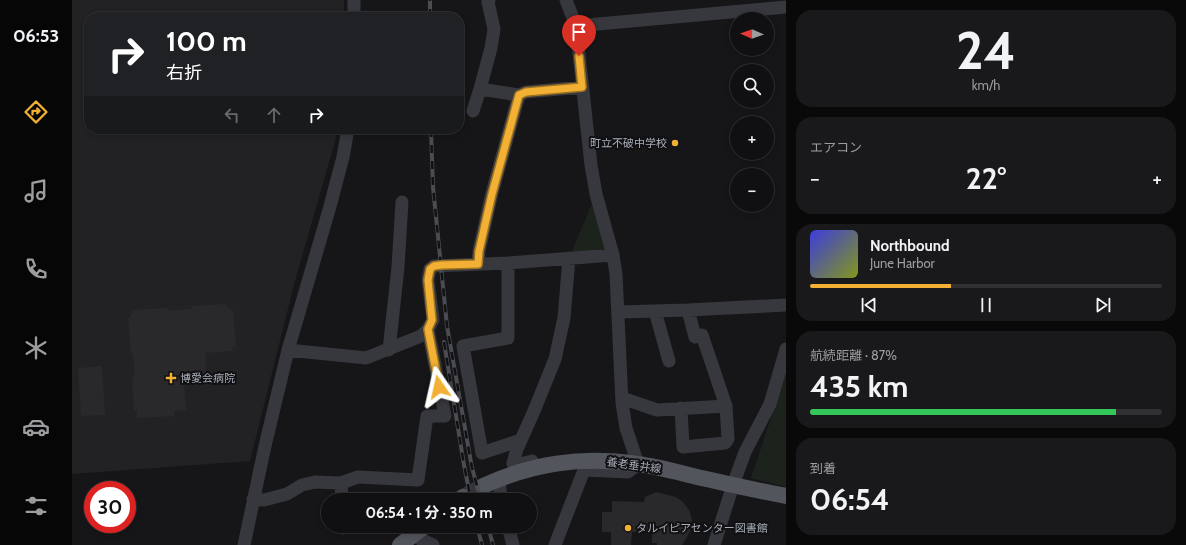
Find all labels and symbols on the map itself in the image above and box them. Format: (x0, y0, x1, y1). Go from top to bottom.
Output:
north arrow (730, 12, 774, 56)
pin (562, 15, 596, 56)
place label: 町立不破中学校 (590, 136, 667, 150)
marker: 町立不破中学校 (670, 138, 680, 148)
position arrow (418, 366, 460, 408)
place label: 博愛会病院 (180, 371, 235, 385)
marker: 博愛会病院 (165, 372, 177, 384)
street label: 養老垂井線 (606, 454, 662, 476)
speed limit sign: 30 (84, 481, 136, 533)
place label: タルイピアセンター図書館 (636, 521, 768, 535)
marker: タルイピアセンター図書館 (623, 523, 633, 533)

